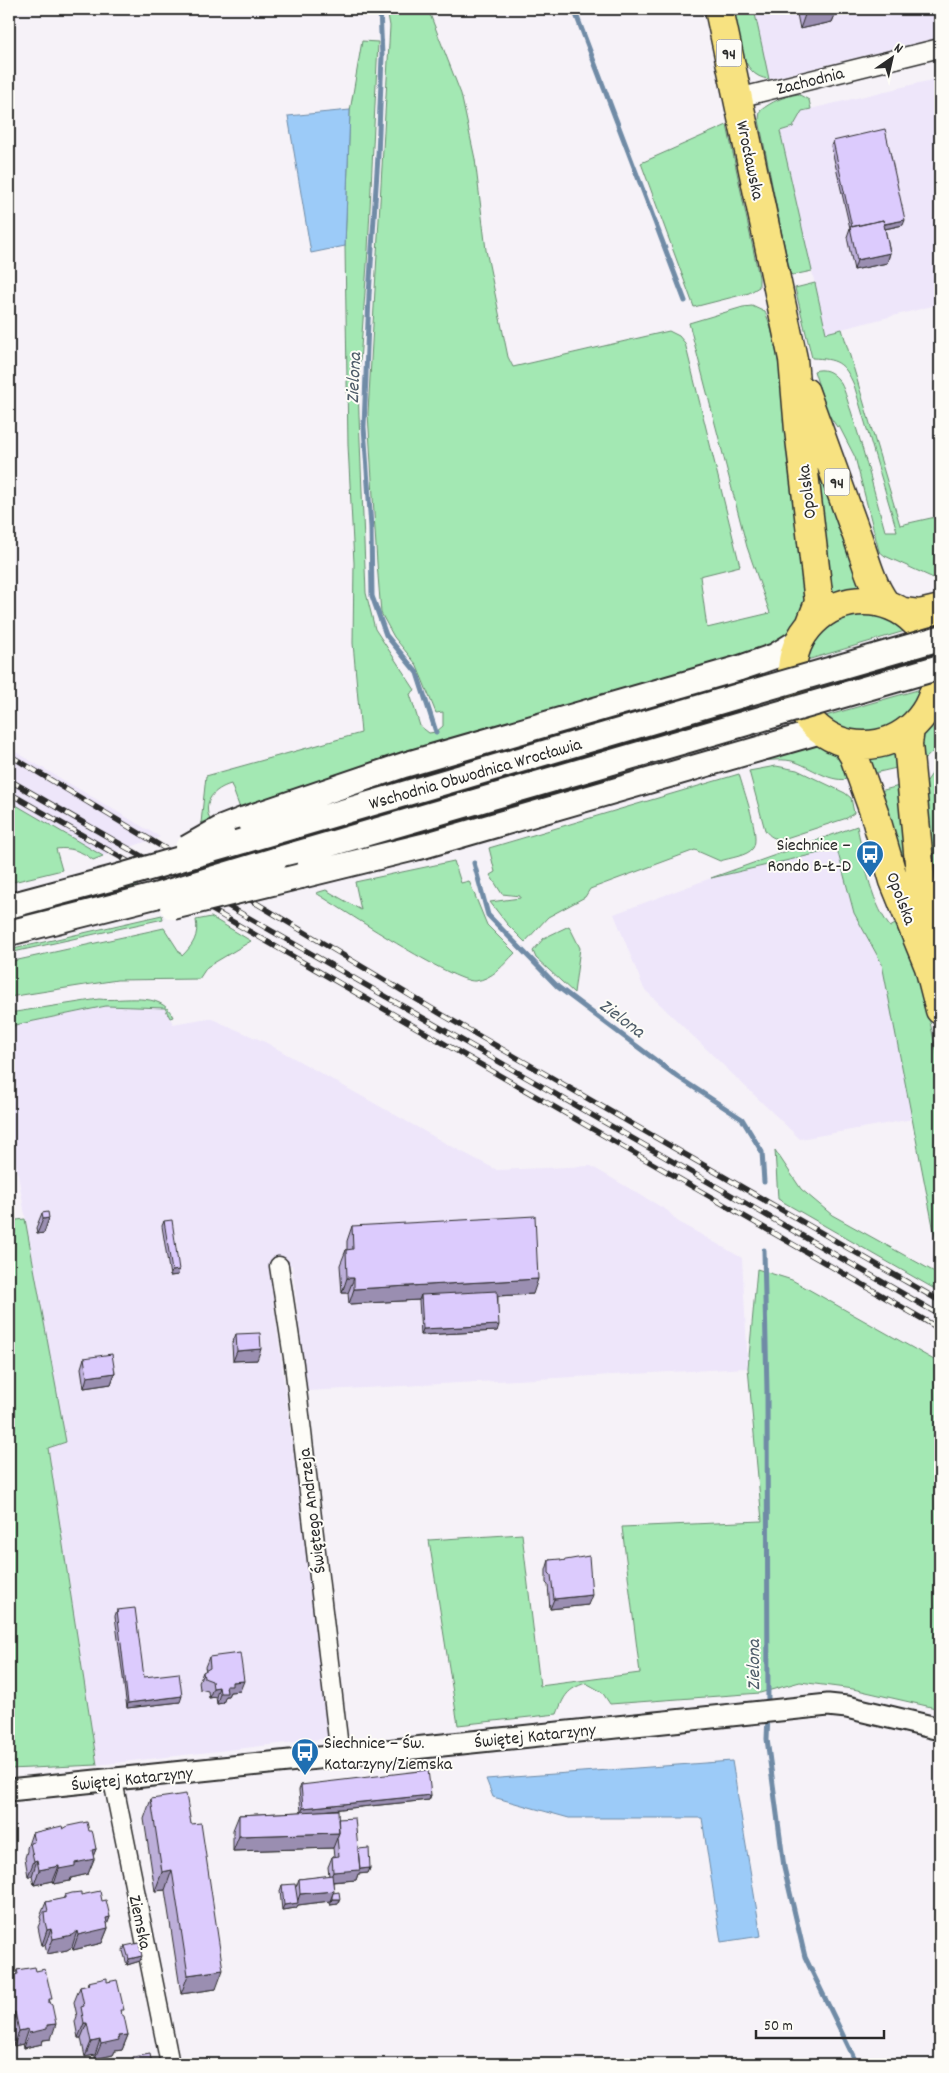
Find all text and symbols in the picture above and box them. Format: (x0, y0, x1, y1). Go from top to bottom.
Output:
north arrow (866, 32, 916, 82)
text: N (890, 39, 907, 59)
road number: 94 (716, 40, 742, 66)
street label: Zachodnia (774, 62, 847, 103)
street label: Wrocławska (728, 119, 769, 203)
water label: Zielona (341, 351, 370, 404)
street label: Opolska (793, 463, 824, 520)
road number: 94 (824, 468, 850, 496)
street label: Wschodnia Obwodnica Wrocławia (366, 733, 585, 818)
place label: Siechnice – Rondo B-Ł-D (768, 834, 851, 880)
bus stop icon: Siechnice – Rondo B-Ł-D (855, 839, 885, 878)
street label: Opolska (878, 869, 921, 929)
water label: Zielona (592, 994, 650, 1047)
street label: Świętego Andrzeja (293, 1446, 334, 1575)
water label: Zielona (742, 1638, 769, 1690)
street label: Świętej Katarzyny (473, 1719, 598, 1756)
place label: Siechnice – Św. Katarzyny/Ziemska (324, 1732, 453, 1778)
bus stop icon: Siechnice – Św. Katarzyny/Ziemska (290, 1737, 320, 1776)
street label: Świętej Katarzyny (70, 1762, 195, 1799)
street label: Ziemska (121, 1893, 157, 1953)
scale bar (756, 2008, 884, 2040)
text: 50 m (764, 2016, 793, 2038)

